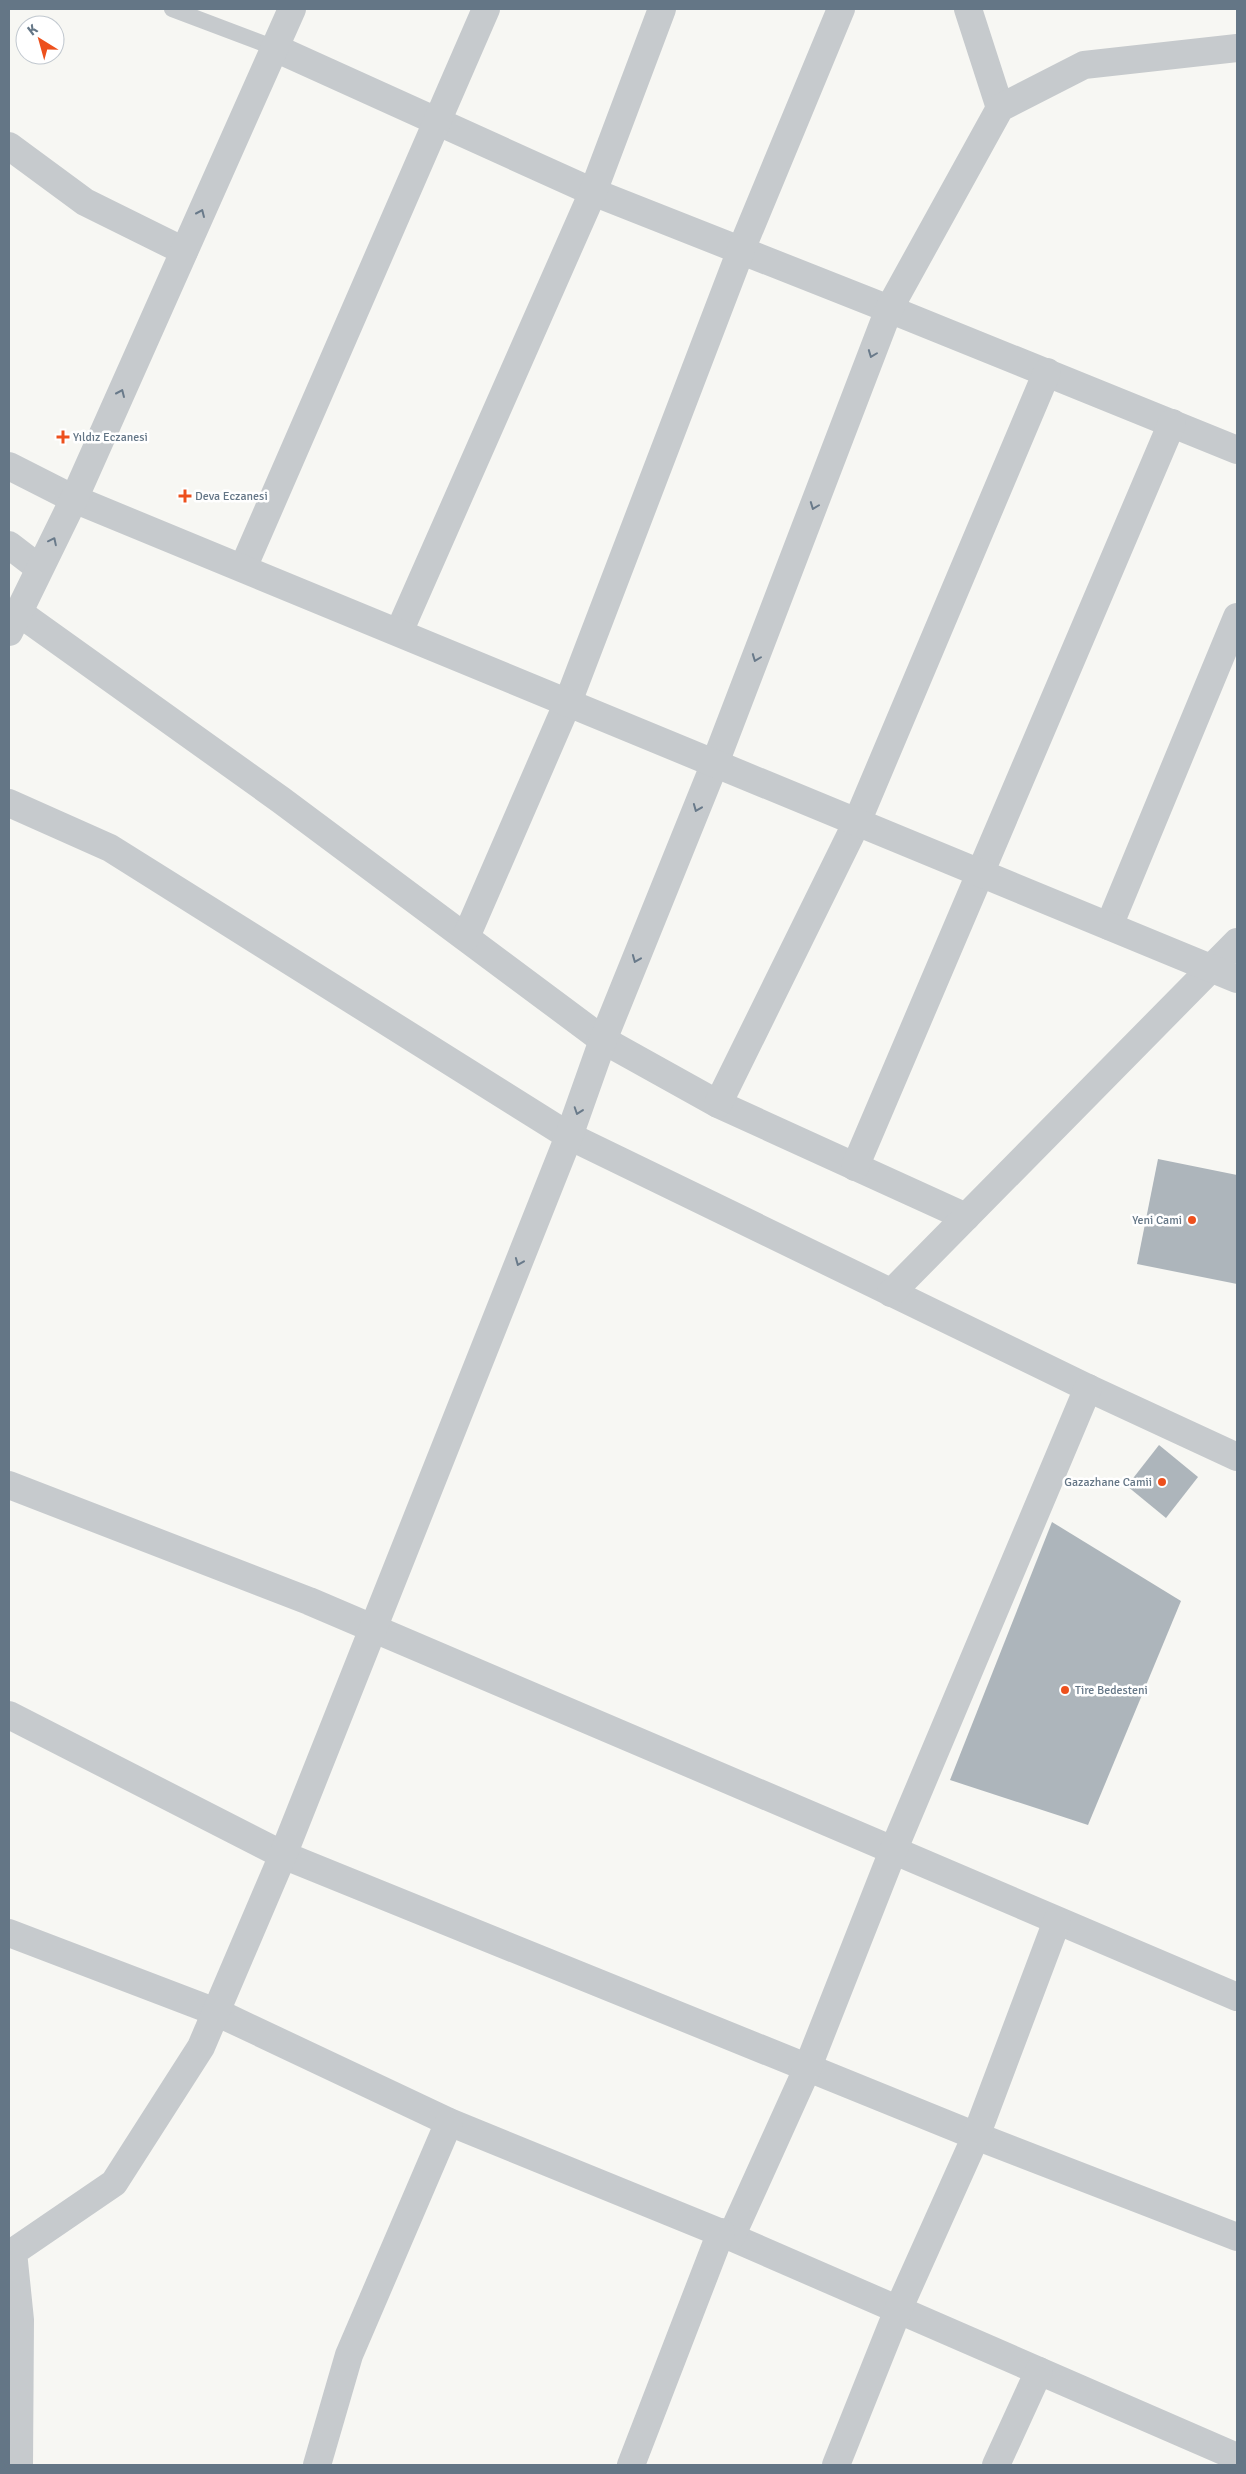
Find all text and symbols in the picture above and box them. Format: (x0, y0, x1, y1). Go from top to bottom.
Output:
north arrow (15, 15, 65, 65)
text: K (24, 20, 41, 39)
one-way arrow (195, 209, 206, 218)
one-way arrow (868, 349, 878, 358)
one-way arrow (114, 389, 125, 398)
place label: Yıldız Eczanesi (73, 430, 148, 445)
marker: Yıldız Eczanesi (57, 431, 69, 443)
place label: Deva Eczanesi (195, 489, 268, 504)
marker: Deva Eczanesi (179, 490, 191, 502)
one-way arrow (810, 501, 820, 510)
one-way arrow (47, 537, 57, 546)
one-way arrow (751, 653, 762, 662)
one-way arrow (693, 803, 703, 812)
one-way arrow (632, 954, 642, 963)
one-way arrow (574, 1106, 584, 1114)
place label: Yeni Cami (1132, 1213, 1182, 1228)
marker: Yeni Cami (1186, 1214, 1198, 1226)
one-way arrow (515, 1257, 525, 1266)
place label: Gazazhane Camii (1064, 1475, 1152, 1490)
marker: Gazazhane Camii (1156, 1476, 1168, 1488)
place label: Tire Bedesteni (1075, 1683, 1148, 1698)
marker: Tire Bedesteni (1059, 1684, 1071, 1696)

